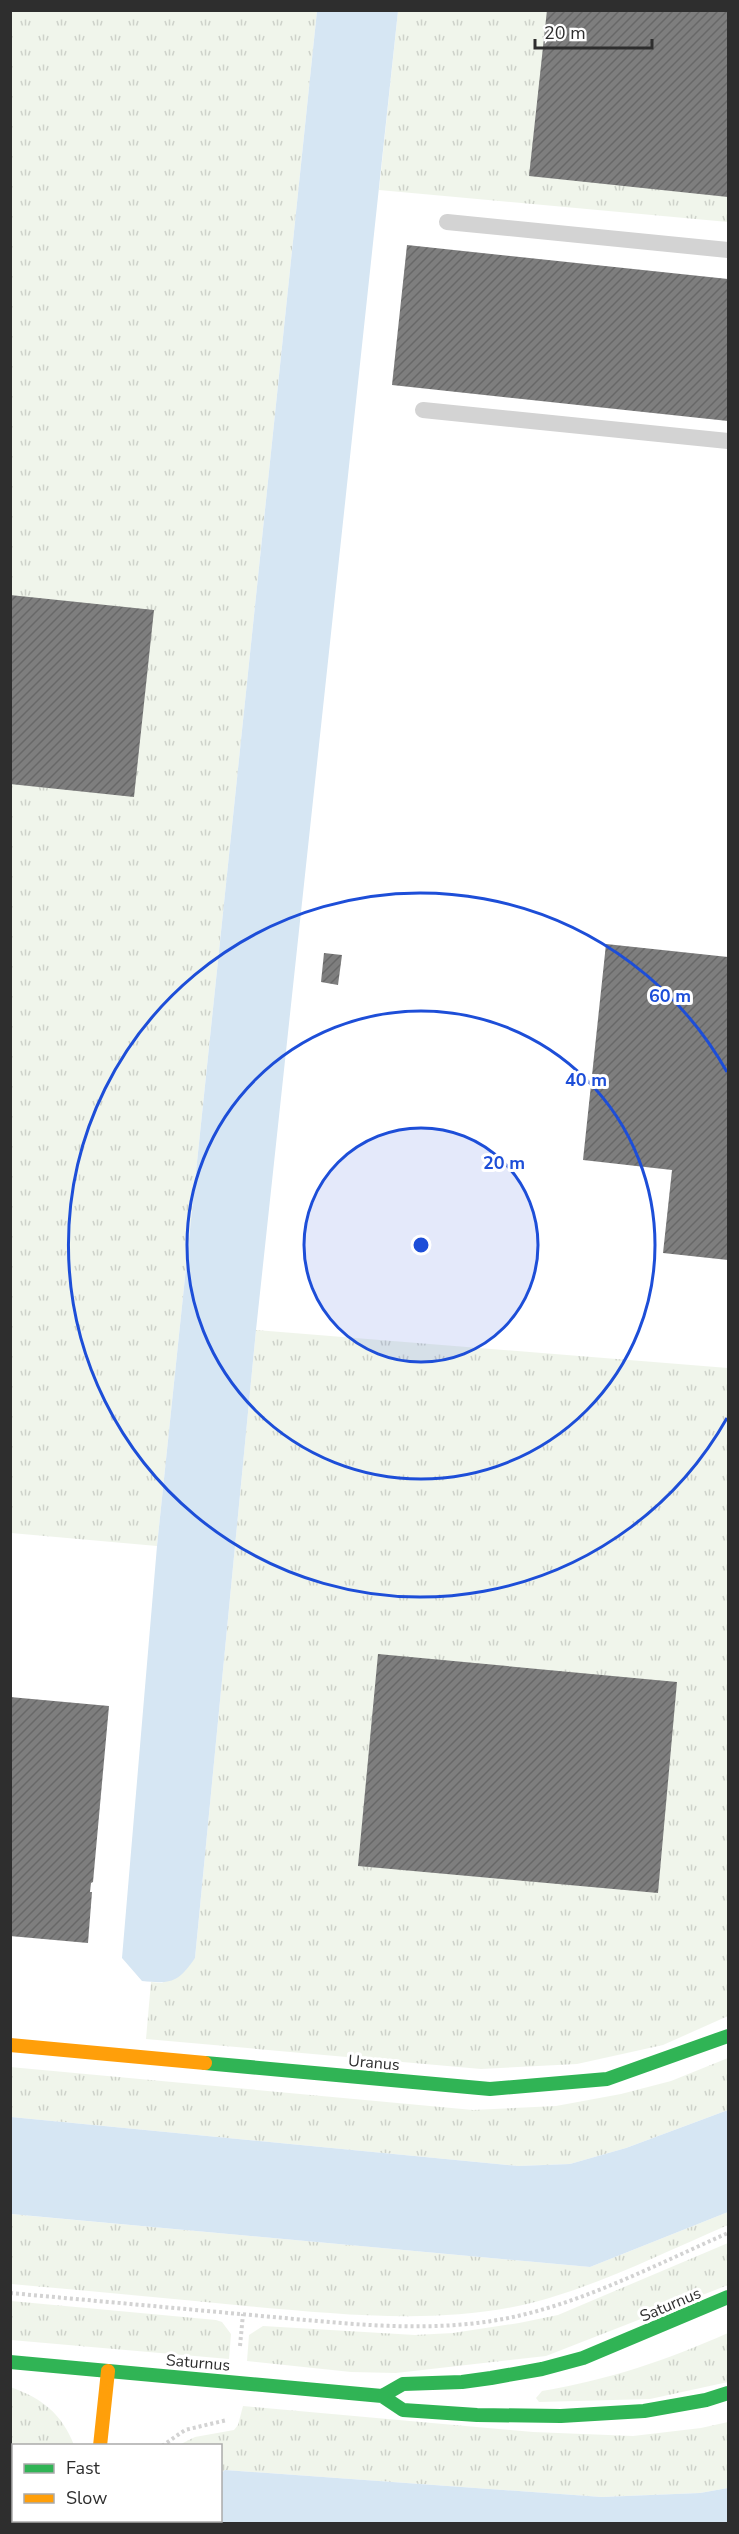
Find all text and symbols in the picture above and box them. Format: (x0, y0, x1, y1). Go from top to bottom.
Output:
scale bar (535, 12, 652, 50)
text: 20 m (544, 21, 586, 45)
text: 60 m (649, 984, 691, 1008)
text: 40 m (565, 1068, 607, 1092)
text: 20 m (483, 1151, 525, 1175)
centre of rings (411, 1235, 431, 1255)
street label: Uranus (347, 2050, 401, 2076)
street label: Saturnus (636, 2282, 704, 2328)
street label: Saturnus (165, 2349, 231, 2377)
legend (12, 2444, 222, 2522)
text: Fast (66, 2456, 101, 2480)
text: Slow (66, 2486, 107, 2510)

